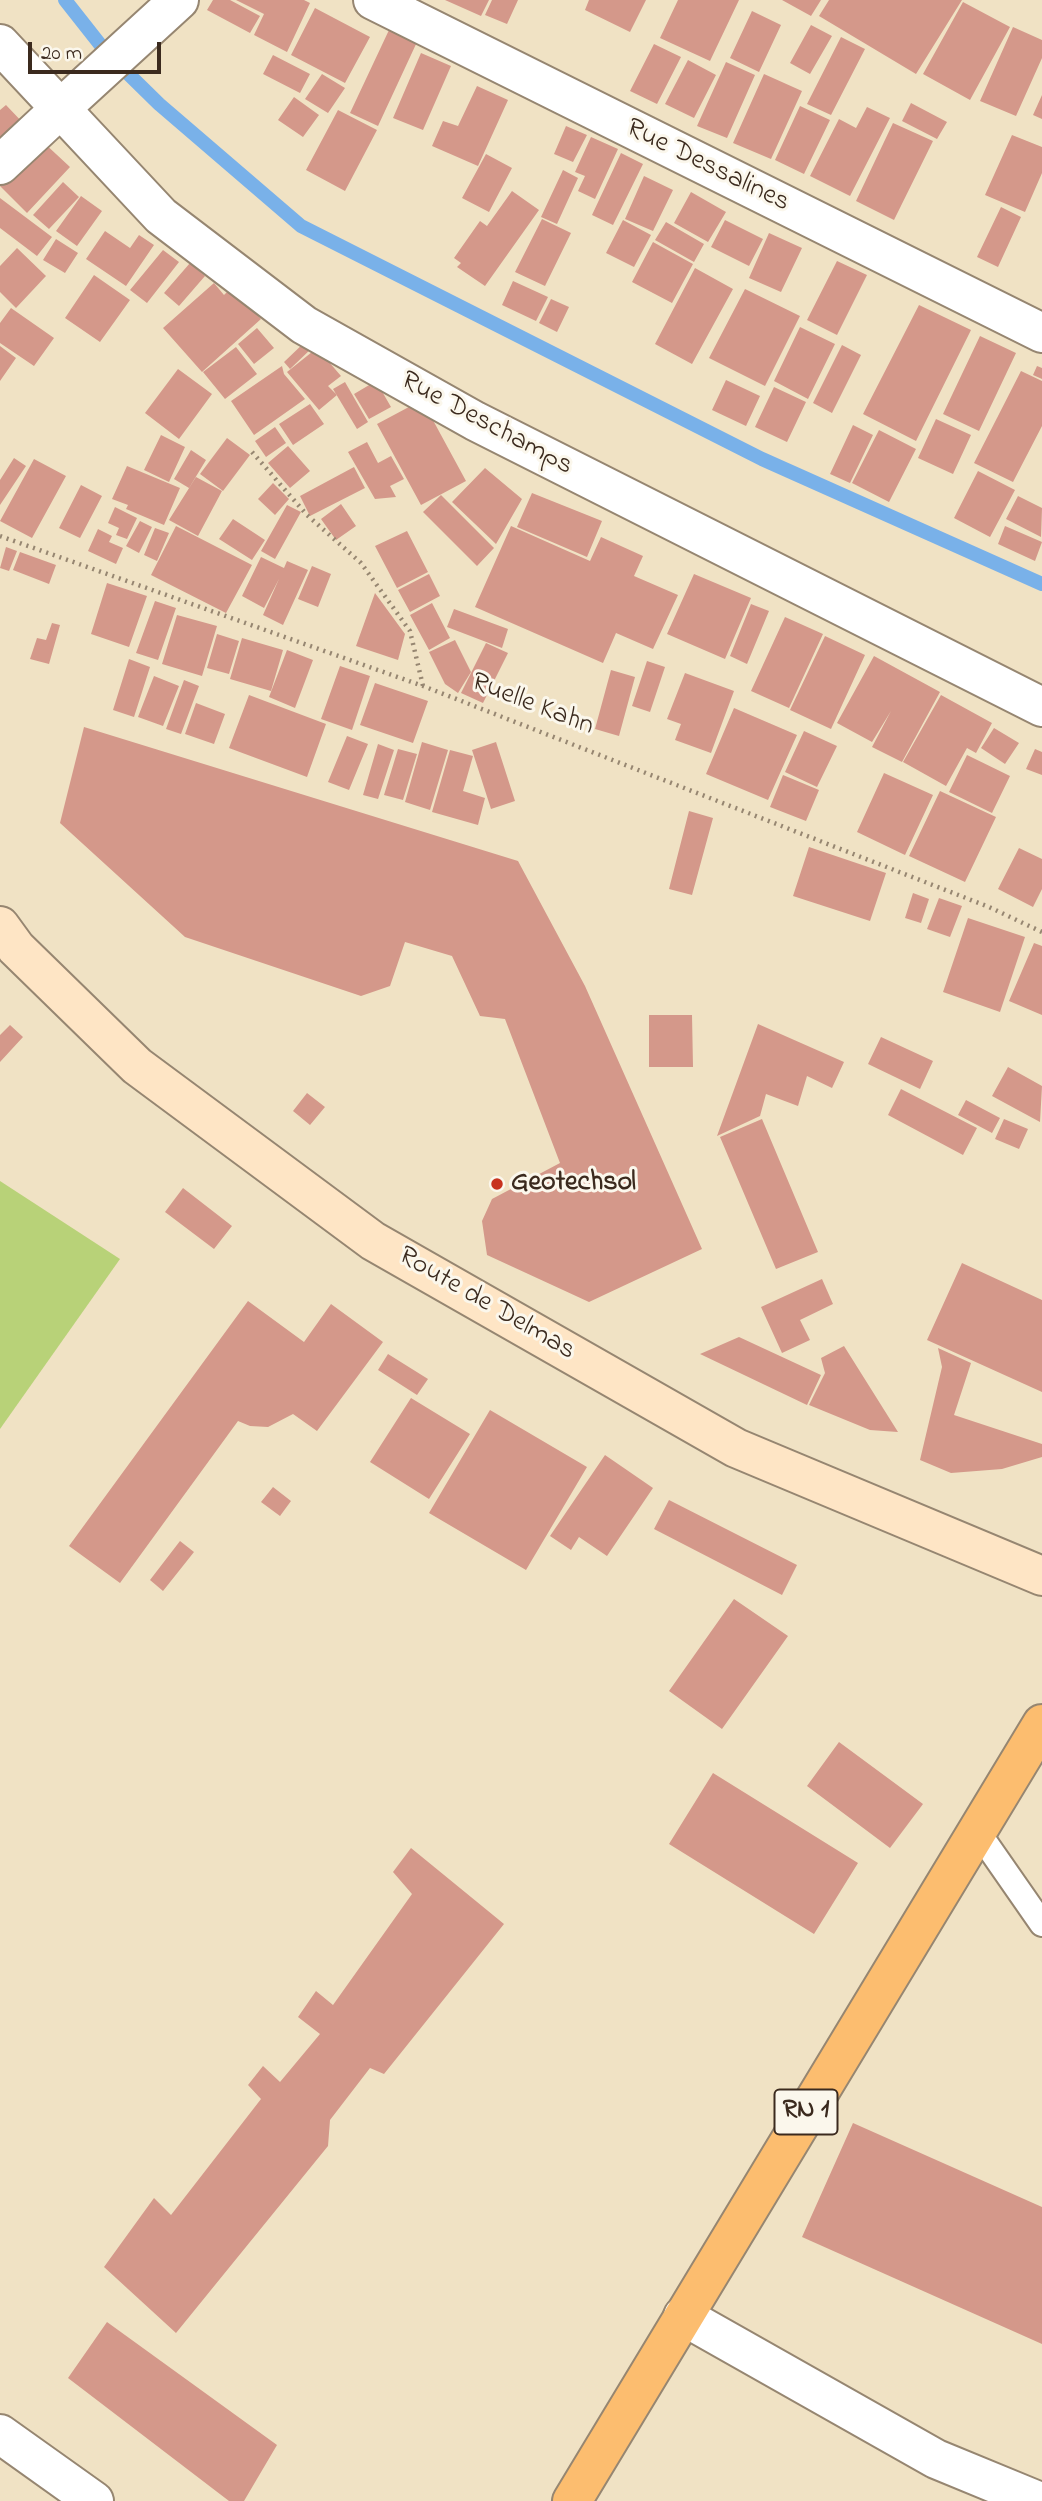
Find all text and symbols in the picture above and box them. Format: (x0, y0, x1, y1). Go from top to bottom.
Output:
scale bar (32, 28, 164, 72)
text: 20 m (41, 39, 82, 69)
street label: Rue Dessalines (620, 113, 794, 221)
street label: Rue Deschamps (394, 365, 578, 485)
street label: Ruelle Kahn (466, 667, 598, 745)
place label: Geotechsol (511, 1167, 636, 1201)
marker: Geotechsol (489, 1176, 505, 1192)
street label: Route de Delmas (391, 1241, 581, 1369)
road number: RN 1 (774, 2090, 838, 2134)

